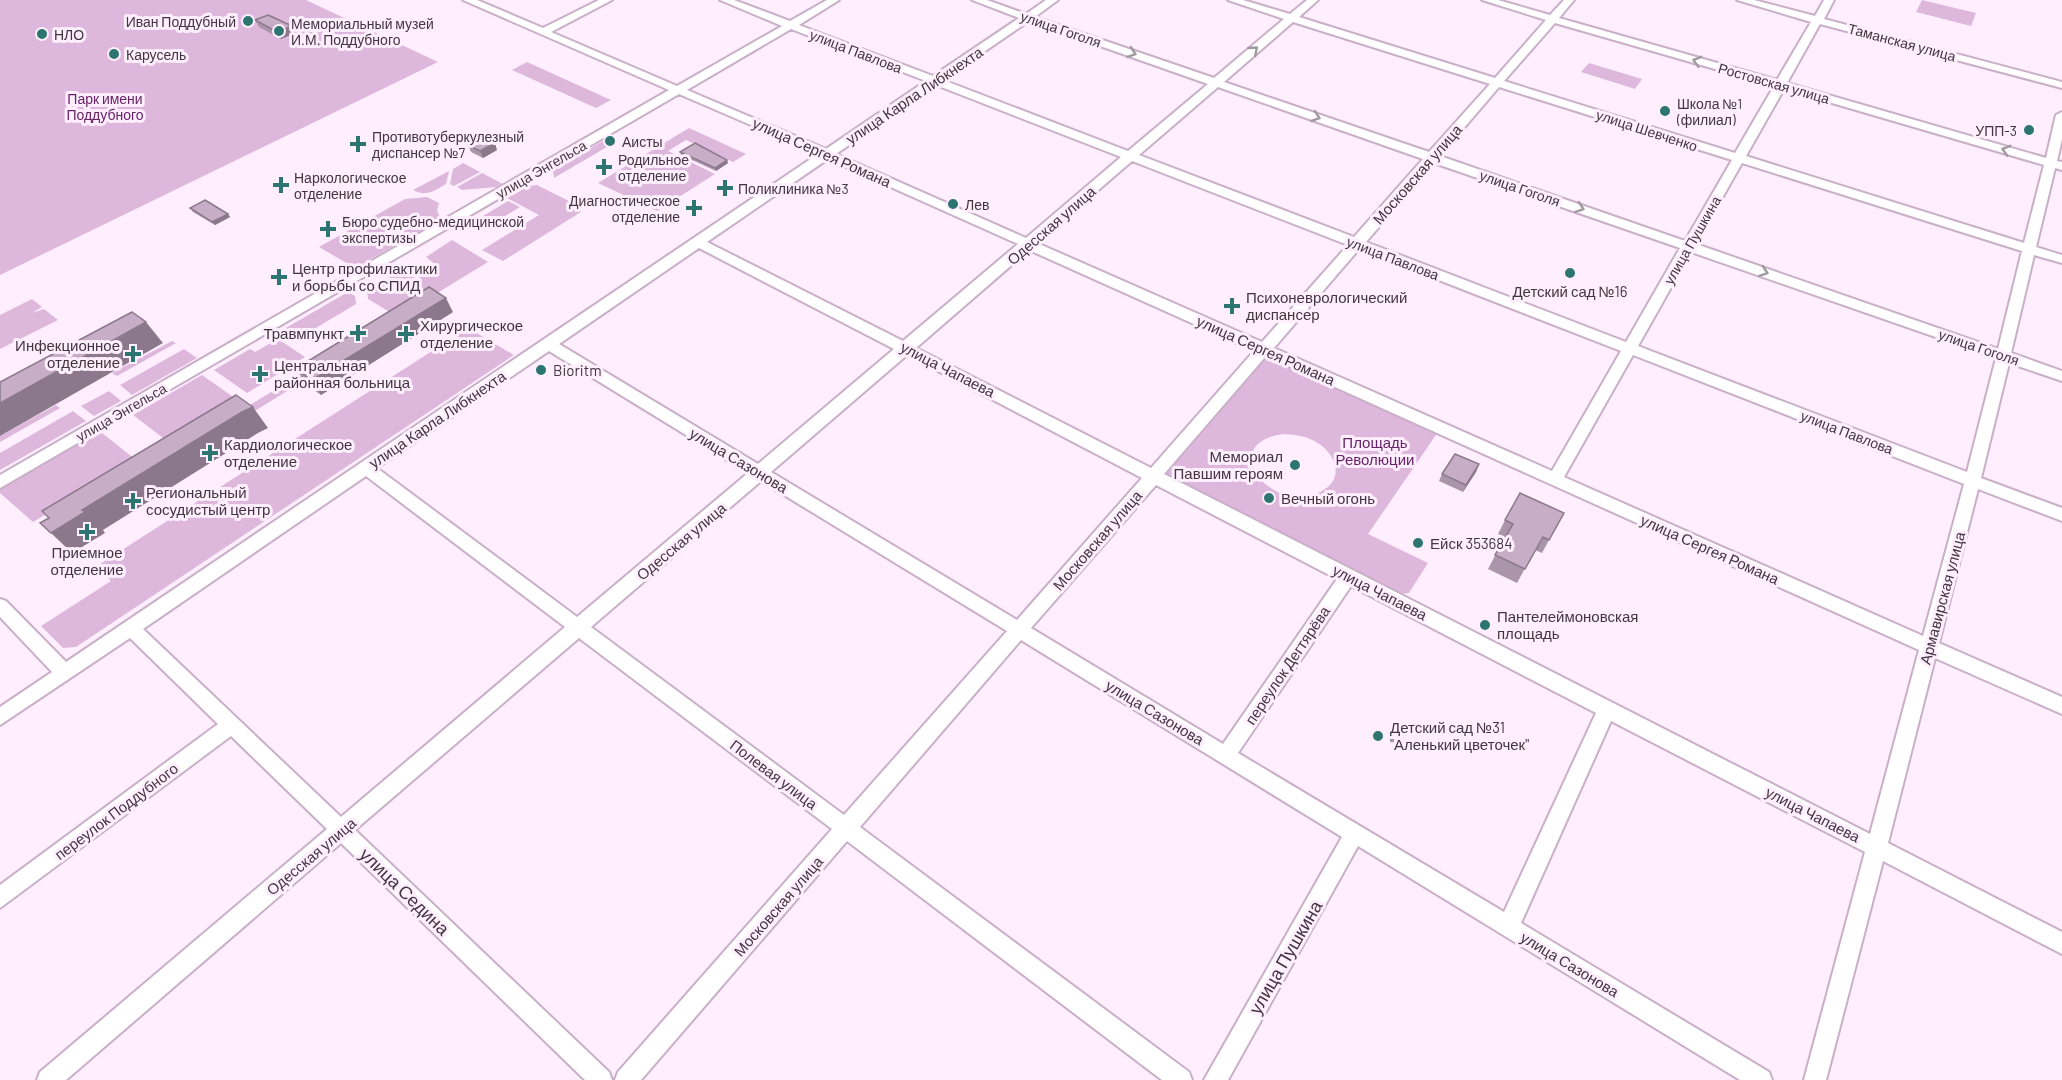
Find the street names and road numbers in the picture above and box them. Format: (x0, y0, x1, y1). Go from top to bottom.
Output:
street label: улица Гоголя (1019, 7, 1103, 51)
street label: Таманская улица (1846, 19, 1958, 65)
street label: улица Павлова (807, 26, 905, 76)
street label: улица Карла Либкнехта (842, 42, 986, 148)
street label: Ростовская улица (1716, 59, 1832, 107)
street label: улица Шевченко (1594, 106, 1700, 154)
street label: улица Сергея Романа (750, 113, 894, 191)
street label: Московская улица (1369, 120, 1466, 228)
street label: улица Энгельса (493, 136, 589, 202)
street label: улица Гоголя (1478, 166, 1562, 210)
street label: Одесская улица (1003, 181, 1099, 268)
street label: улица Пушкина (1660, 193, 1724, 287)
street label: улица Павлова (1344, 233, 1442, 283)
street label: улица Сергея Романа (1194, 311, 1338, 389)
street label: улица Гоголя (1937, 325, 2021, 369)
street label: улица Чапаева (898, 337, 999, 401)
street label: улица Карла Либкнехта (365, 366, 509, 472)
street label: улица Энгельса (73, 379, 169, 445)
street label: улица Павлова (1798, 407, 1896, 457)
street label: улица Сазонова (687, 424, 792, 497)
street label: Московская улица (1049, 486, 1146, 594)
street label: Одесская улица (633, 498, 730, 584)
street label: улица Сергея Романа (1638, 510, 1782, 588)
street label: Армавирская улица (1916, 529, 1969, 666)
street label: улица Чапаева (1330, 560, 1431, 624)
street label: переулок Дегтярёва (1241, 602, 1334, 728)
street label: улица Сазонова (1103, 676, 1208, 749)
street label: Полевая улица (727, 735, 822, 813)
street label: переулок Поддубного (51, 759, 181, 863)
street label: улица Чапаева (1763, 782, 1864, 846)
street label: Одесская улица (263, 813, 360, 899)
street label: улица Седина (356, 843, 455, 940)
street label: Московская улица (730, 852, 827, 960)
street label: улица Пушкина (1244, 896, 1327, 1018)
street label: улица Сазонова (1518, 928, 1623, 1001)

